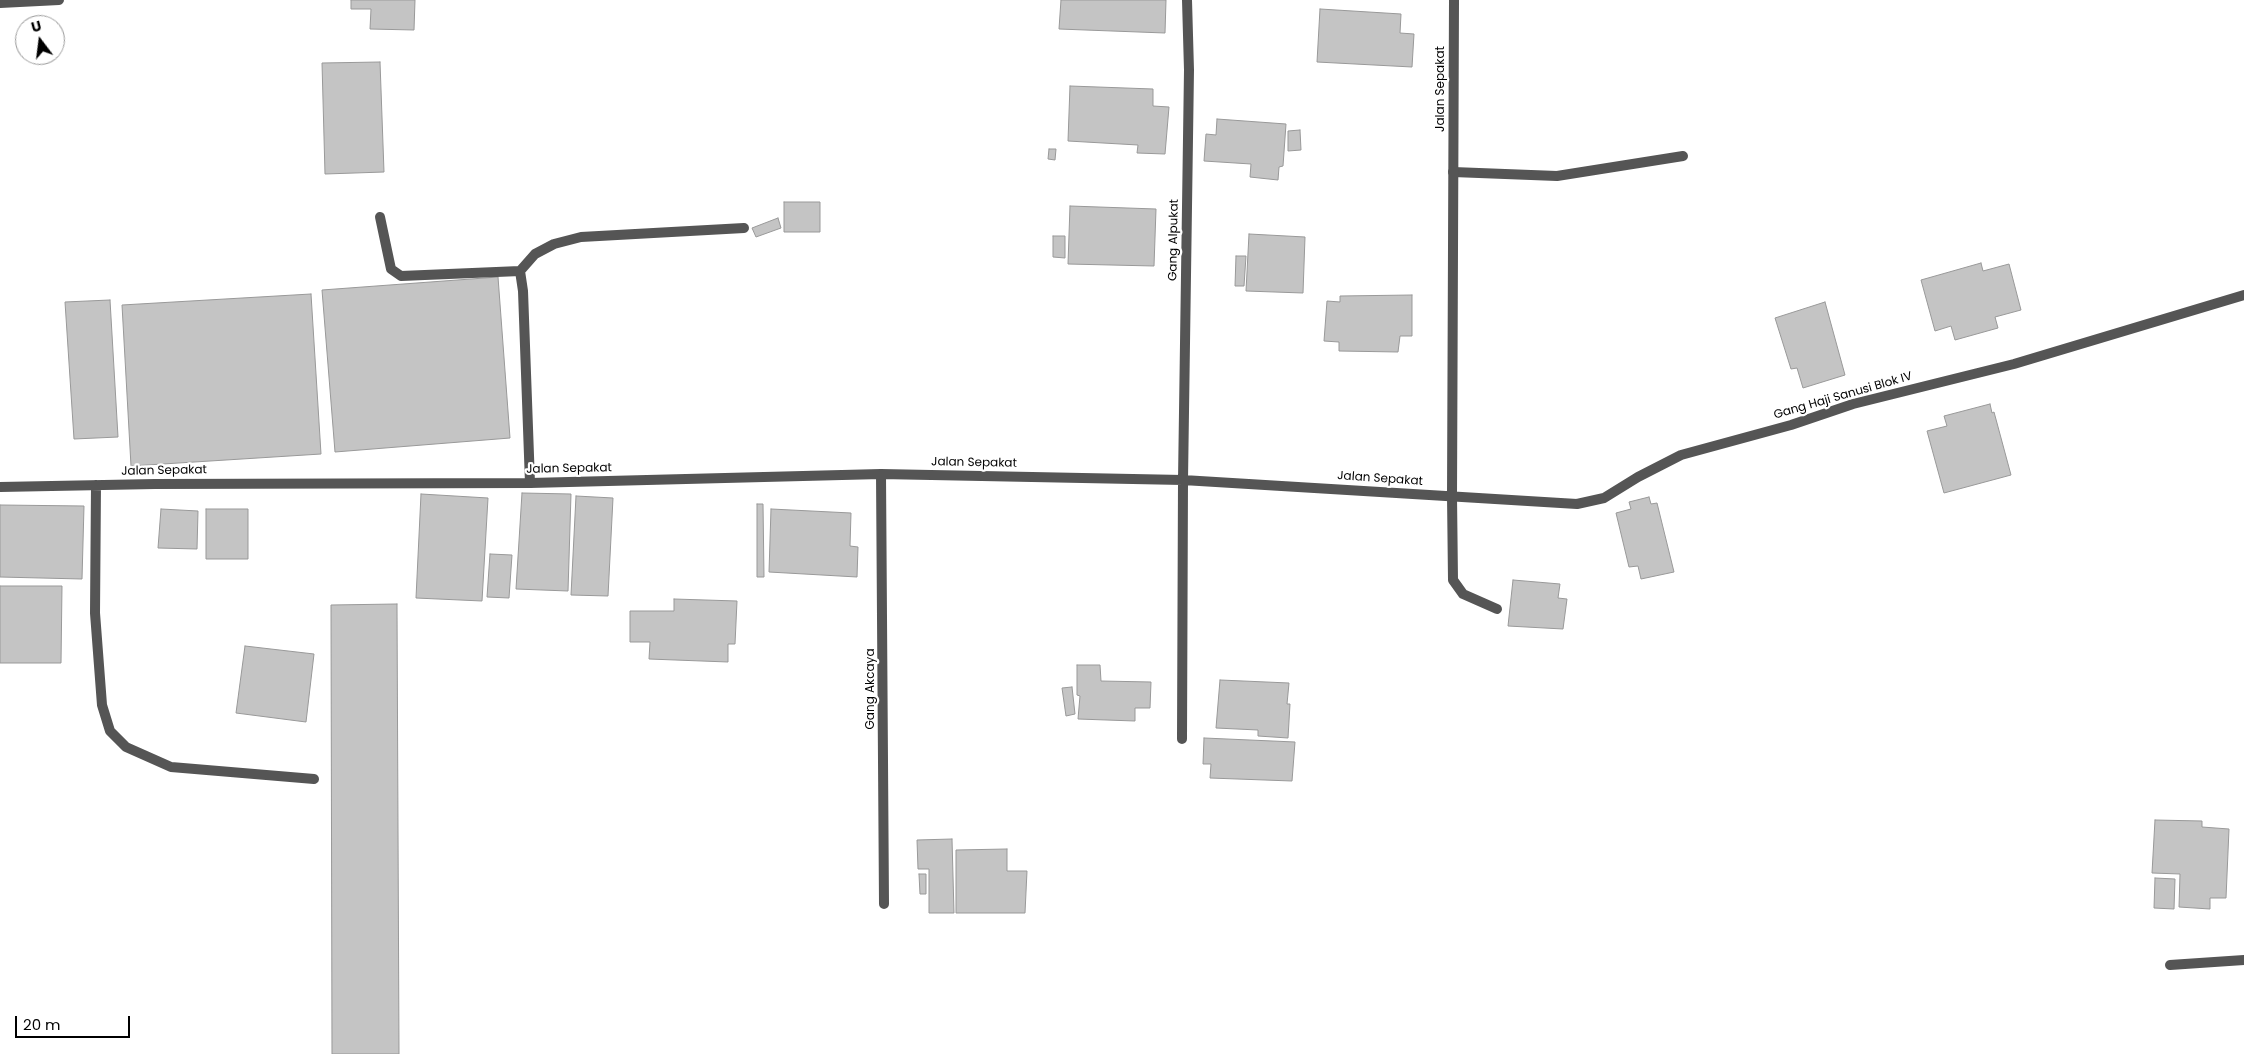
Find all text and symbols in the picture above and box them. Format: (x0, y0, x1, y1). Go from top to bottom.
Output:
north arrow (15, 15, 65, 65)
text: U (29, 16, 44, 37)
street label: Jalan Sepakat (1434, 46, 1448, 132)
street label: Gang Alpukat (1166, 199, 1182, 281)
street label: Gang Haji Sanusi Blok IV (1772, 369, 1914, 423)
street label: Jalan Sepakat (931, 455, 1017, 471)
street label: Jalan Sepakat (526, 461, 612, 477)
street label: Jalan Sepakat (121, 463, 207, 479)
street label: Jalan Sepakat (1337, 469, 1423, 489)
street label: Gang Akcaya (864, 649, 878, 729)
scale bar (18, 1006, 132, 1038)
text: 20 m (23, 1014, 61, 1035)

